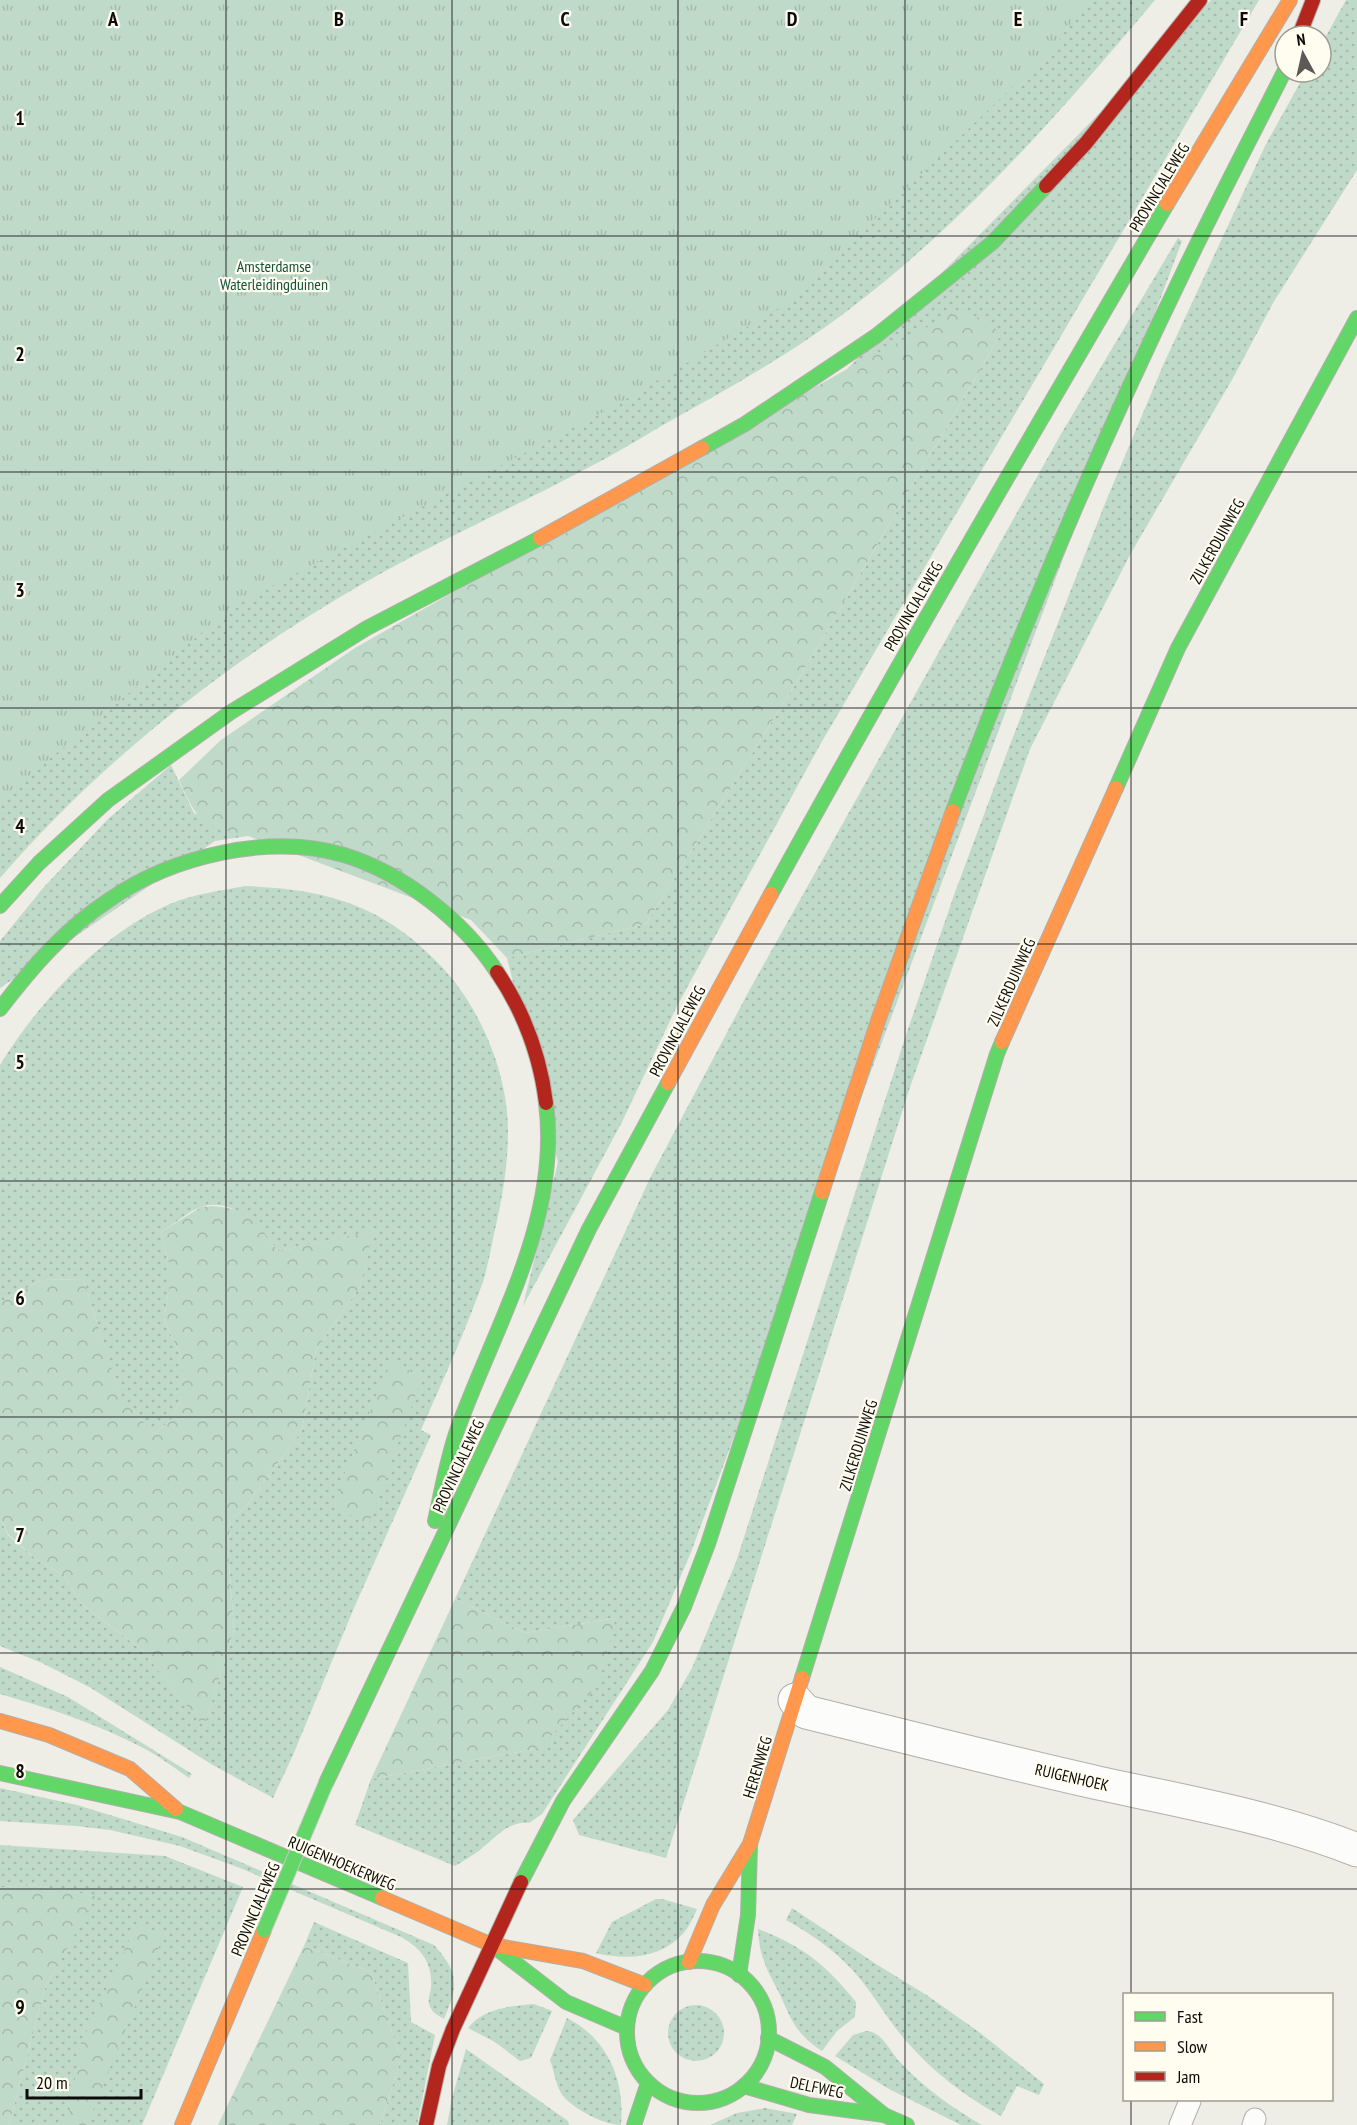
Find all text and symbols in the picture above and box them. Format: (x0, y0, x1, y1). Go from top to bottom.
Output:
text: A (107, 6, 119, 32)
text: B (334, 6, 344, 32)
text: C (560, 6, 570, 32)
text: D (787, 6, 798, 32)
text: E (1014, 6, 1022, 32)
text: F (1240, 6, 1248, 32)
north arrow (1273, 24, 1333, 84)
text: N (1295, 29, 1307, 50)
text: 1 (15, 105, 25, 131)
street label: PROVINCIALEWEG (1125, 139, 1193, 235)
park label: Amsterdamse Waterleidingduinen (220, 256, 328, 294)
text: 2 (15, 341, 25, 367)
street label: ZILKERDUINWEG (1185, 495, 1249, 587)
street label: PROVINCIALEWEG (879, 557, 947, 654)
text: 3 (15, 577, 25, 603)
text: 4 (15, 813, 25, 839)
street label: ZILKERDUINWEG (983, 935, 1039, 1029)
street label: PROVINCIALEWEG (645, 982, 709, 1080)
text: 5 (15, 1049, 25, 1075)
text: 6 (15, 1285, 25, 1311)
street label: ZILKERDUINWEG (835, 1397, 881, 1493)
street label: PROVINCIALEWEG (428, 1416, 488, 1516)
text: 7 (15, 1522, 25, 1548)
street label: HERENWEG (738, 1733, 776, 1801)
text: 8 (15, 1758, 25, 1784)
street label: RUIGENHOEK (1033, 1759, 1111, 1795)
street label: RUIGENHOEKERWEG (285, 1831, 399, 1895)
street label: PROVINCIALEWEG (226, 1859, 284, 1959)
legend (1123, 1993, 1333, 2101)
text: 9 (15, 1994, 25, 2020)
text: Fast (1177, 2005, 1203, 2028)
text: Slow (1177, 2035, 1208, 2058)
scale bar (27, 2062, 141, 2100)
text: Jam (1176, 2065, 1200, 2088)
text: 20 m (36, 2071, 68, 2094)
street label: DELFWEG (789, 2072, 846, 2102)

